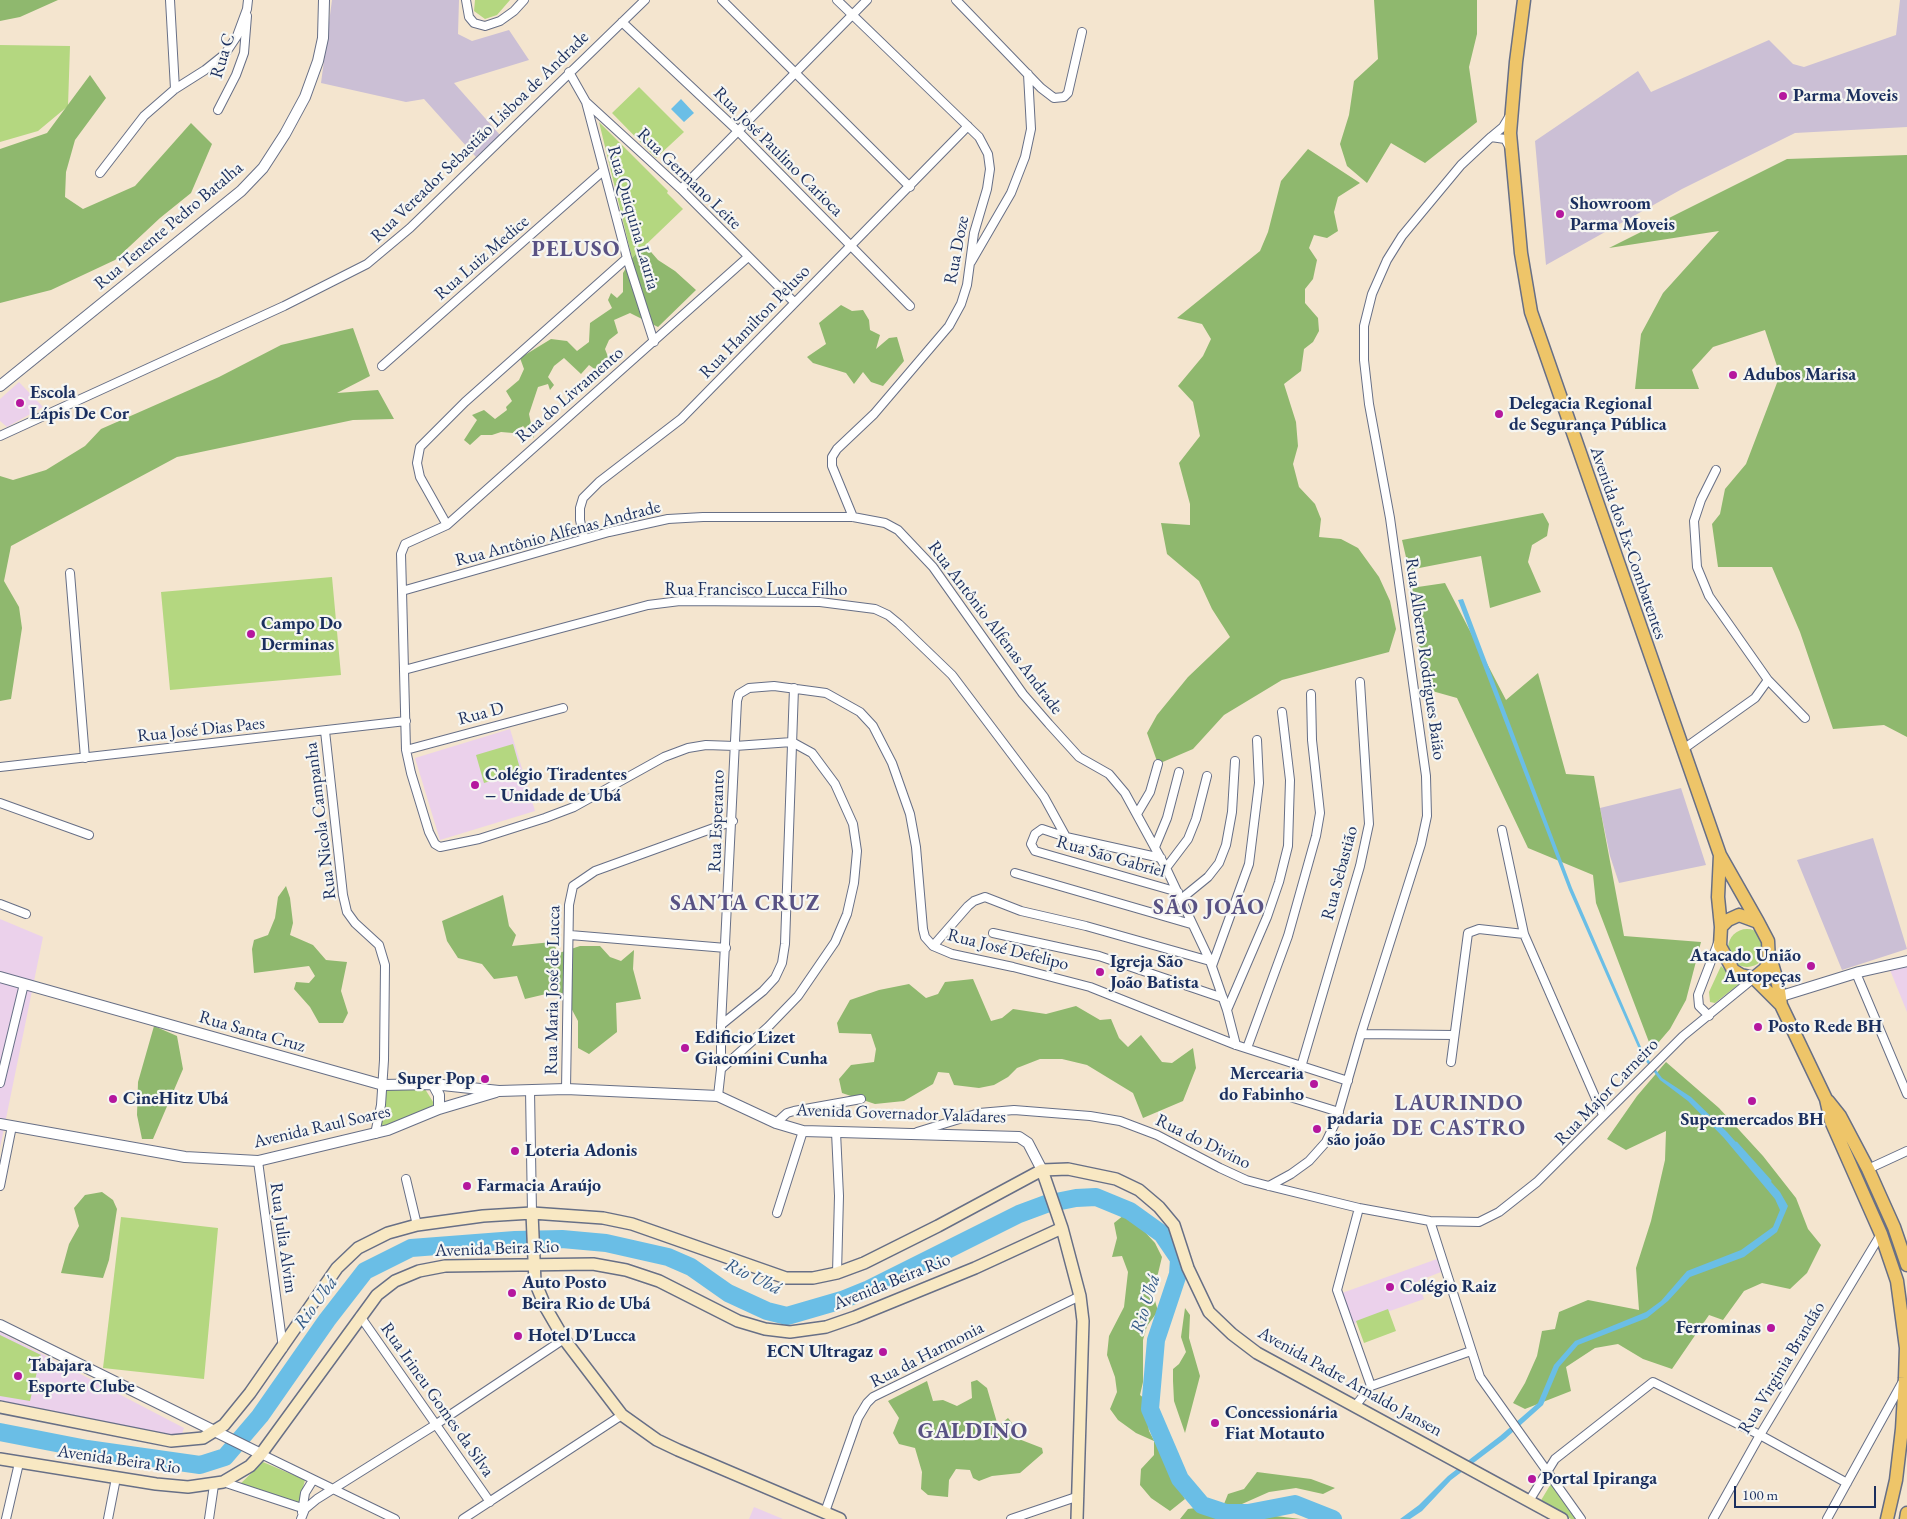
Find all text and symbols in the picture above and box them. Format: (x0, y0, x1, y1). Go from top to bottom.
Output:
street label: Rua Vereador Sebastião Lisboa de Andrade (366, 27, 594, 247)
street label: Rua C (206, 31, 240, 81)
street label: Rua José Paulino Carioca (709, 83, 847, 221)
place label: Parma Moveis (1793, 85, 1898, 107)
marker: Parma Moveis (1777, 90, 1789, 102)
street label: Rua Germano Leite (632, 124, 746, 234)
street label: Rua Quiquina Lauria (602, 143, 664, 293)
street label: Rua Tenente Pedro Batalha (90, 157, 248, 295)
place label: Showroom Parma Moveis (1570, 193, 1675, 235)
marker: Showroom Parma Moveis (1554, 208, 1566, 220)
street label: Rua Luiz Medice (430, 211, 534, 305)
street label: Rua Doze (940, 214, 974, 286)
district label: PELUSO (531, 237, 621, 263)
street label: Rua Hamilton Peluso (695, 261, 815, 383)
street label: Rua do Livramento (512, 342, 628, 448)
place label: Adubos Marisa (1743, 364, 1856, 386)
marker: Adubos Marisa (1727, 369, 1739, 381)
place label: Escola Lápis De Cor (30, 382, 129, 424)
place label: Delegacia Regional de Segurança Pública (1509, 393, 1667, 436)
marker: Escola Lápis De Cor (14, 397, 26, 409)
marker: Delegacia Regional de Segurança Pública (1493, 408, 1505, 420)
street label: Avenida dos Ex-Combatentes (1585, 444, 1671, 642)
street label: Rua Antônio Alfenas Andrade (453, 496, 663, 572)
street label: Rua Antônio Alfenas Andrade (923, 537, 1067, 719)
street label: Rua Alberto Rodrigues Baião (1400, 557, 1450, 761)
street label: Rua Francisco Lucca Filho (665, 579, 847, 601)
place label: Campo Do Derminas (261, 613, 342, 656)
marker: Campo Do Derminas (245, 628, 257, 640)
street label: Rua D (456, 698, 506, 730)
street label: Rua José Dias Paes (136, 713, 266, 747)
street label: Rua Nicola Campanha (301, 741, 341, 901)
place label: Colégio Tiradentes – Unidade de Ubá (485, 764, 627, 806)
street label: Rua Esperanto (704, 769, 730, 873)
marker: Colégio Tiradentes – Unidade de Ubá (469, 779, 481, 791)
street label: Rua Sebastião (1317, 824, 1363, 922)
street label: Rua São Gabriel (1054, 831, 1168, 883)
district label: SANTA CRUZ (669, 891, 821, 917)
district label: SÃO JOÃO (1152, 895, 1266, 921)
street label: Rua Maria José de Lucca (541, 905, 565, 1075)
street label: Rua José Defelipo (945, 924, 1071, 976)
place label: Atacado União Autopeças (1690, 945, 1801, 988)
place label: Igreja São João Batista (1110, 951, 1199, 994)
marker: Atacado União Autopeças (1805, 960, 1817, 972)
marker: Igreja São João Batista (1094, 966, 1106, 978)
street label: Rua Santa Cruz (196, 1007, 308, 1057)
place label: Posto Rede BH (1768, 1016, 1882, 1038)
marker: Posto Rede BH (1752, 1021, 1764, 1033)
place label: Edificio Lizet Giacomini Cunha (695, 1027, 828, 1070)
street label: Rua Major Carneiro (1550, 1034, 1664, 1150)
marker: Edificio Lizet Giacomini Cunha (679, 1042, 691, 1054)
place label: Mercearia do Fabinho (1219, 1063, 1304, 1106)
place label: Super Pop (398, 1068, 475, 1090)
marker: Super Pop (479, 1073, 491, 1085)
marker: Mercearia do Fabinho (1308, 1078, 1320, 1090)
place label: CineHitz Ubá (123, 1088, 228, 1110)
district label: LAURINDO DE CASTRO (1391, 1091, 1527, 1142)
marker: CineHitz Ubá (107, 1093, 119, 1105)
marker: Supermercados BH (1746, 1095, 1758, 1107)
street label: Avenida Governador Valadares (796, 1100, 1006, 1128)
street label: Avenida Raul Soares (251, 1101, 393, 1153)
place label: padaria são joão (1327, 1108, 1385, 1150)
place label: Supermercados BH (1680, 1109, 1824, 1131)
street label: Rua do Divino (1152, 1110, 1254, 1174)
marker: padaria são joão (1311, 1123, 1323, 1135)
place label: Loteria Adonis (525, 1140, 637, 1162)
marker: Loteria Adonis (509, 1145, 521, 1157)
place label: Farmacia Araújo (477, 1175, 601, 1197)
marker: Farmacia Araújo (461, 1180, 473, 1192)
street label: Rua Julia Alvim (265, 1181, 301, 1295)
street label: Avenida Beira Rio (434, 1236, 560, 1262)
street label: Avenida Beira Rio (830, 1249, 954, 1315)
water label: Rio Ubá (721, 1254, 785, 1300)
water label: Rio Ubá (289, 1272, 343, 1334)
place label: Auto Posto Beira Rio de Ubá (522, 1272, 650, 1315)
water label: Rio Ubá (1126, 1272, 1166, 1336)
place label: Colégio Raiz (1400, 1276, 1496, 1298)
marker: Colégio Raiz (1384, 1281, 1396, 1293)
marker: Auto Posto Beira Rio de Ubá (506, 1287, 518, 1299)
street label: Rua Virginia Brandão (1734, 1298, 1830, 1438)
street label: Rua da Harmonia (867, 1317, 987, 1393)
place label: Ferrominas (1676, 1317, 1761, 1339)
street label: Rua Irineu Gomes da Silva (376, 1319, 498, 1481)
street label: Avenida Padre Arnaldo Jansen (1254, 1322, 1446, 1442)
marker: Ferrominas (1765, 1322, 1777, 1334)
place label: Hotel D'Lucca (528, 1325, 636, 1347)
marker: Hotel D'Lucca (512, 1330, 524, 1342)
place label: ECN Ultragaz (767, 1341, 873, 1363)
marker: ECN Ultragaz (877, 1346, 889, 1358)
place label: Tabajara Esporte Clube (28, 1355, 135, 1398)
marker: Tabajara Esporte Clube (12, 1370, 24, 1382)
place label: Concessionária Fiat Motauto (1225, 1402, 1338, 1445)
marker: Concessionária Fiat Motauto (1209, 1417, 1221, 1429)
district label: GALDINO (917, 1419, 1029, 1445)
street label: Avenida Beira Rio (56, 1441, 182, 1479)
place label: Portal Ipiranga (1542, 1468, 1657, 1490)
marker: Portal Ipiranga (1526, 1473, 1538, 1485)
scale bar (1737, 1476, 1880, 1508)
text: 100 m (1742, 1485, 1778, 1504)

